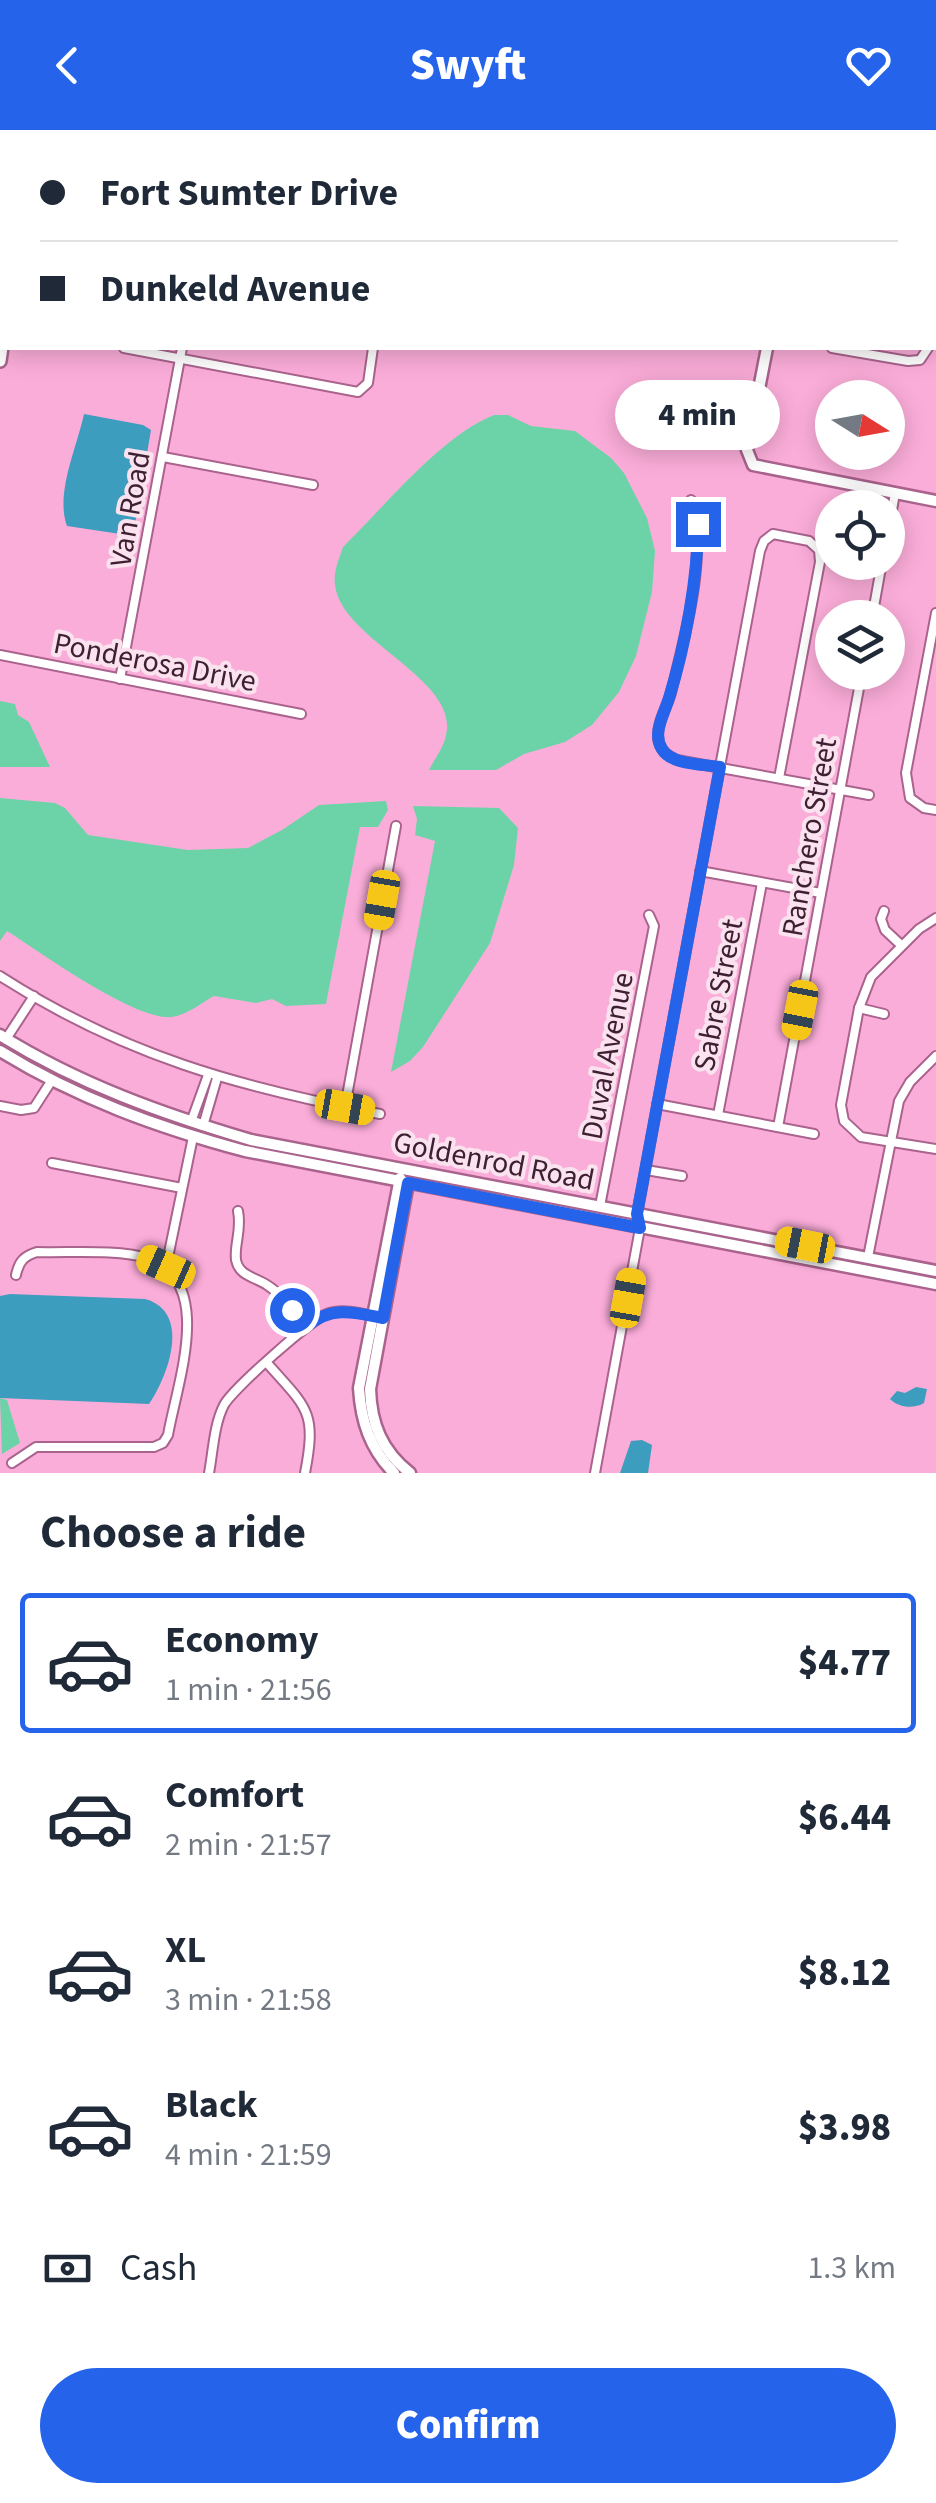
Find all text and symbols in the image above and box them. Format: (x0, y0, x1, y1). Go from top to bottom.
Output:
text: Swyft (410, 33, 526, 97)
icon: back (40, 38, 95, 93)
icon: heart (841, 38, 896, 93)
text: Fort Sumter Drive (100, 166, 398, 220)
text: Dunkeld Avenue (100, 262, 371, 316)
callout: 4 min (616, 379, 780, 449)
north arrow (815, 380, 905, 470)
map controls (815, 380, 905, 690)
text: 4 min (658, 392, 737, 438)
street label: Van Road (99, 448, 162, 570)
button: locate (815, 490, 905, 580)
route end (676, 502, 721, 547)
button: layers (815, 600, 905, 690)
street label: Ponderosa Drive (50, 622, 260, 703)
street label: Ranchero Street (771, 734, 848, 940)
car (362, 868, 402, 932)
street label: Sabre Street (683, 915, 754, 1075)
street label: Duval Avenue (570, 969, 645, 1143)
car (780, 978, 820, 1042)
car (313, 1087, 377, 1127)
street label: Goldenrod Road (390, 1121, 598, 1202)
car (773, 1225, 837, 1265)
car (132, 1241, 200, 1293)
car (608, 1266, 648, 1330)
route start (270, 1288, 315, 1333)
text: Choose a ride (40, 1501, 306, 1565)
text: Economy (165, 1613, 318, 1667)
icon: car (45, 1618, 135, 1708)
text: $4.77 (798, 1636, 891, 1690)
text: 1 min · 21:56 (165, 1667, 332, 1713)
text: Comfort (165, 1768, 304, 1822)
icon: car (45, 1773, 135, 1863)
text: $6.44 (798, 1791, 891, 1845)
text: 2 min · 21:57 (165, 1822, 332, 1868)
text: XL (165, 1923, 206, 1977)
icon: car (45, 1928, 135, 2018)
text: $8.12 (798, 1946, 891, 2000)
text: 3 min · 21:58 (165, 1977, 332, 2023)
text: Black (165, 2078, 258, 2132)
icon: car (45, 2083, 135, 2173)
text: $3.98 (798, 2101, 891, 2155)
text: 4 min · 21:59 (165, 2132, 332, 2178)
icon: cash (40, 2241, 95, 2296)
text: Cash (120, 2241, 197, 2295)
text: 1.3 km (807, 2245, 896, 2291)
button: Confirm (40, 2368, 896, 2483)

